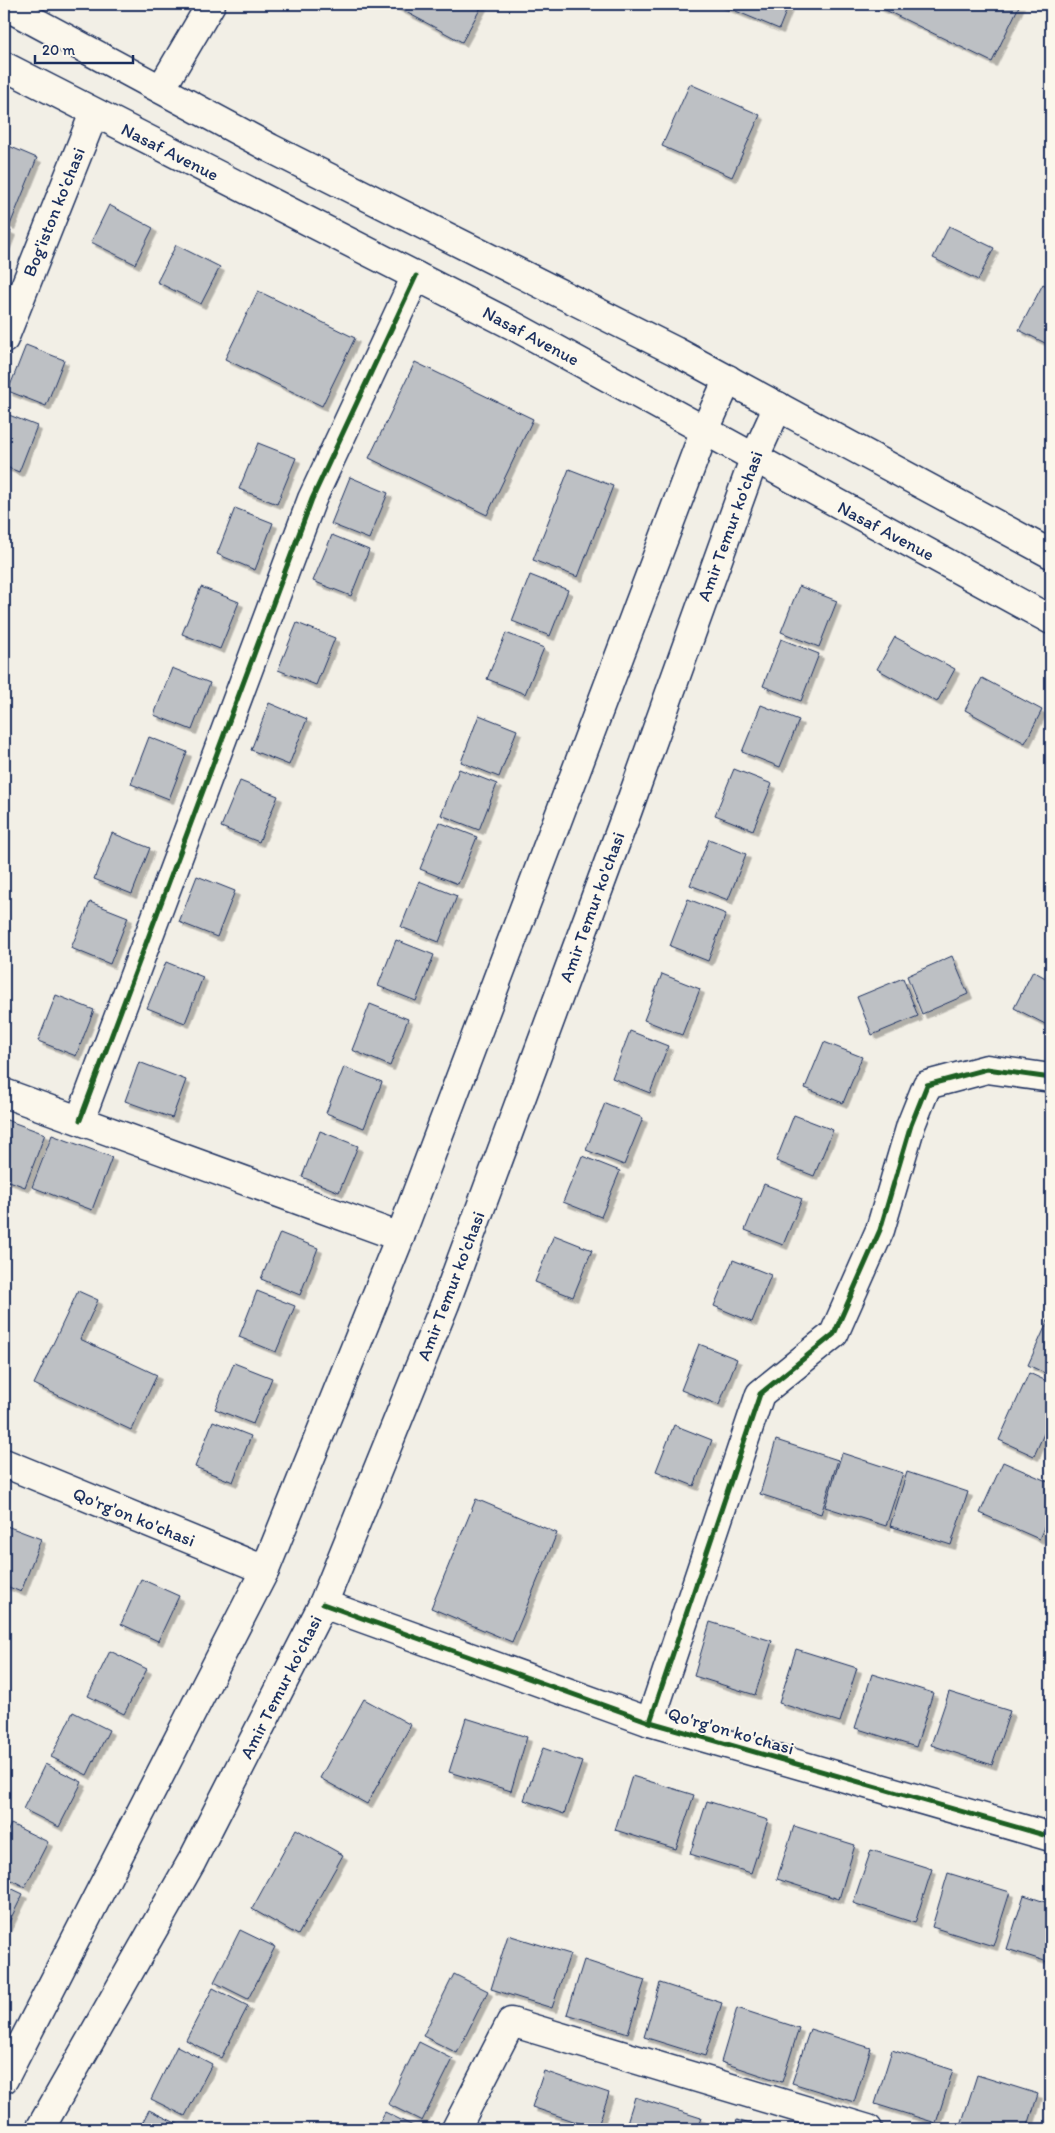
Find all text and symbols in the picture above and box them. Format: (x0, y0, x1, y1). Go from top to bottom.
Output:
scale bar (35, 32, 132, 64)
text: 20 m (42, 41, 76, 59)
street label: Nasaf Avenue (118, 118, 222, 186)
street label: Bog'iston ko'chasi (18, 144, 90, 280)
street label: Nasaf Avenue (479, 301, 583, 371)
street label: Amir Temur ko'chasi (693, 448, 767, 604)
street label: Nasaf Avenue (834, 496, 938, 566)
street label: Amir Temur ko'chasi (555, 829, 629, 985)
street label: Amir Temur ko'chasi (412, 1208, 490, 1364)
street label: Qo'rg'on ko'chasi (70, 1482, 198, 1552)
street label: Amir Temur ko'chasi (235, 1611, 327, 1763)
street label: Qo'rg'on ko'chasi (665, 1702, 797, 1760)

